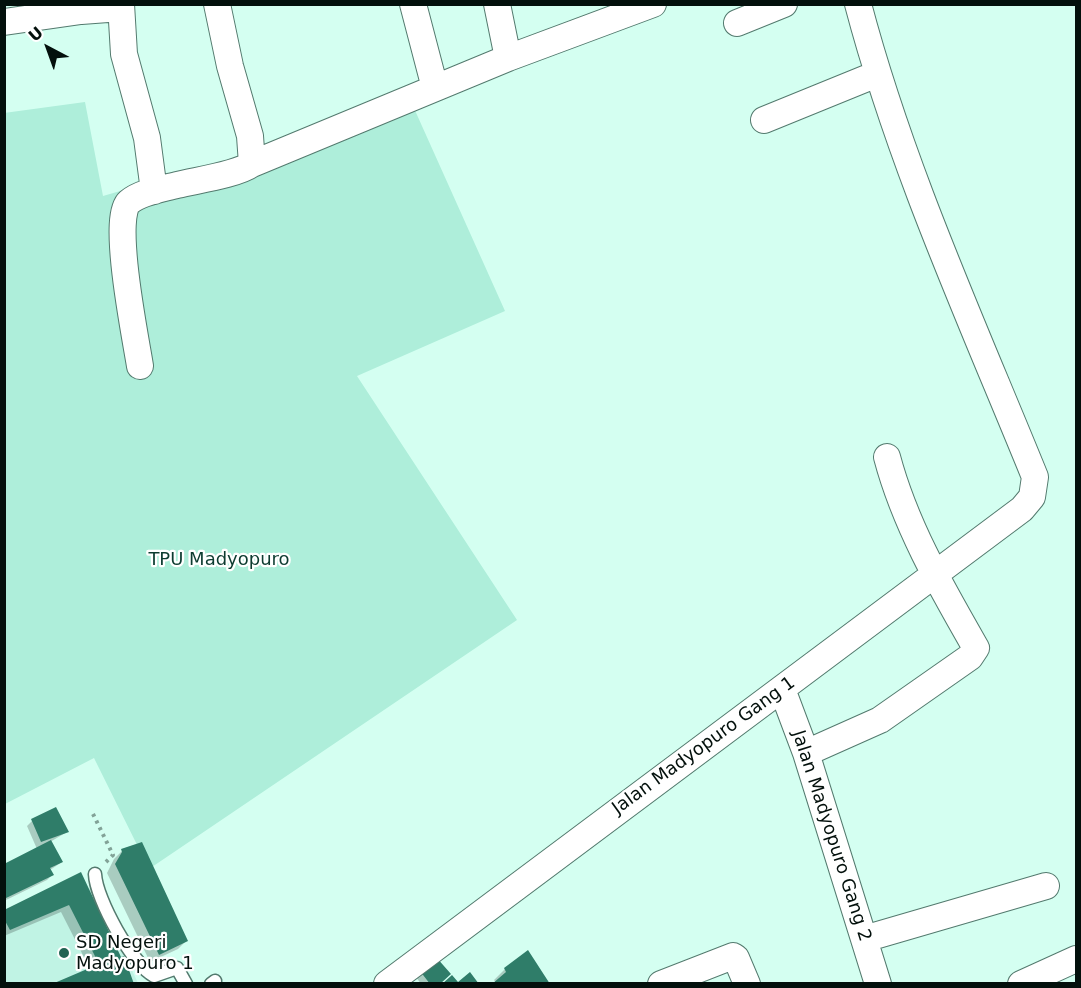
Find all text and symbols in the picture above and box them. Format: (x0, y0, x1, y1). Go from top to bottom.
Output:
north arrow (18, 18, 78, 78)
text: U (25, 23, 47, 45)
park label: TPU Madyopuro (148, 549, 290, 571)
street label: Jalan Madyopuro Gang 1 (608, 672, 800, 820)
street label: Jalan Madyopuro Gang 2 (787, 728, 875, 944)
place label: SD Negeri Madyopuro 1 (76, 932, 194, 974)
marker: SD Negeri Madyopuro 1 (57, 946, 71, 960)

